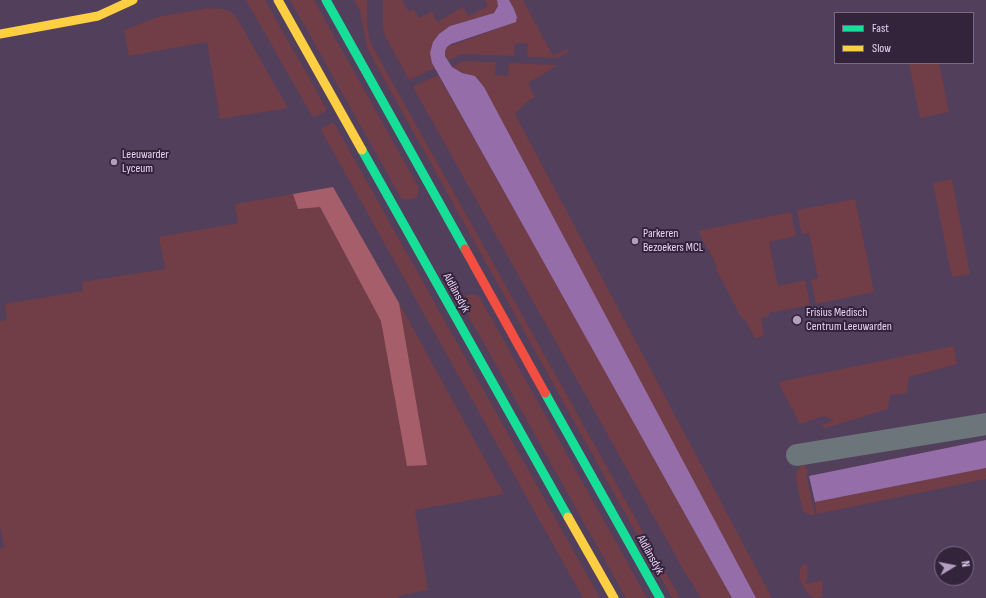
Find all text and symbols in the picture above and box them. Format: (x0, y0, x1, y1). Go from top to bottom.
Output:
legend (834, 12, 974, 64)
text: Fast (872, 21, 889, 36)
text: Slow (872, 41, 891, 56)
place label: Leeuwarder Lyceum (122, 148, 169, 176)
marker: Leeuwarder Lyceum (109, 157, 119, 167)
place label: Parkeren Bezoekers MCL (643, 227, 703, 255)
marker: Parkeren Bezoekers MCL (630, 236, 640, 246)
street label: Aldlânsdyk (439, 271, 473, 315)
place label: Frisius Medisch Centrum Leeuwarden (806, 306, 892, 334)
marker: Frisius Medisch Centrum Leeuwarden (791, 314, 803, 326)
street label: Aldlânsdyk (633, 533, 667, 577)
north arrow (934, 546, 974, 586)
text: N (958, 560, 972, 568)

